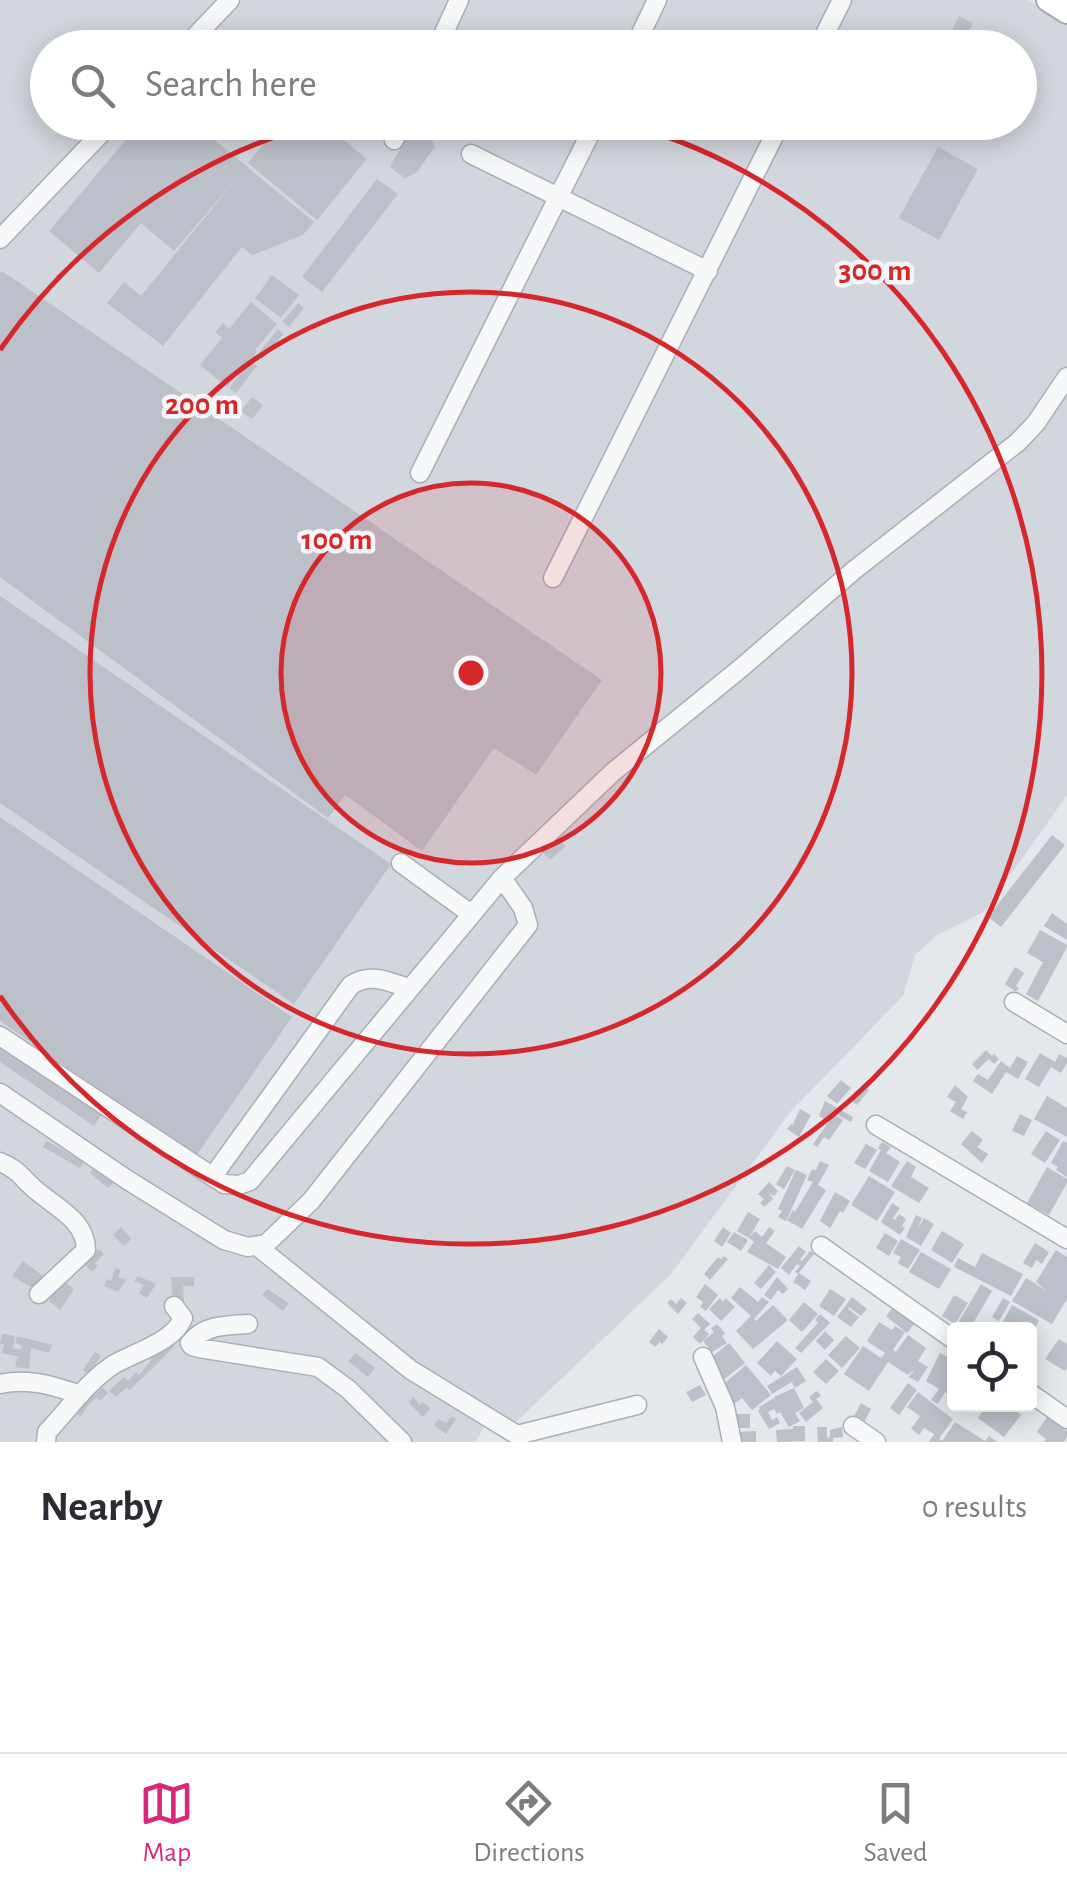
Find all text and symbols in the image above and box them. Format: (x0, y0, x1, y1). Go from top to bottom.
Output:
search box (30, 30, 1037, 140)
icon: search (65, 58, 120, 113)
text: Search here (145, 66, 317, 104)
text: 300 m (839, 256, 911, 286)
text: 200 m (165, 390, 239, 420)
text: 100 m (302, 525, 372, 555)
centre of rings (453, 655, 489, 691)
map controls (947, 1322, 1037, 1412)
button: locate (947, 1322, 1037, 1412)
text: Nearby (40, 1486, 163, 1528)
text: 0 results (922, 1491, 1027, 1523)
tab: Map (139, 1776, 194, 1870)
tab: Directions (473, 1776, 585, 1870)
tab: Saved (864, 1776, 928, 1870)

